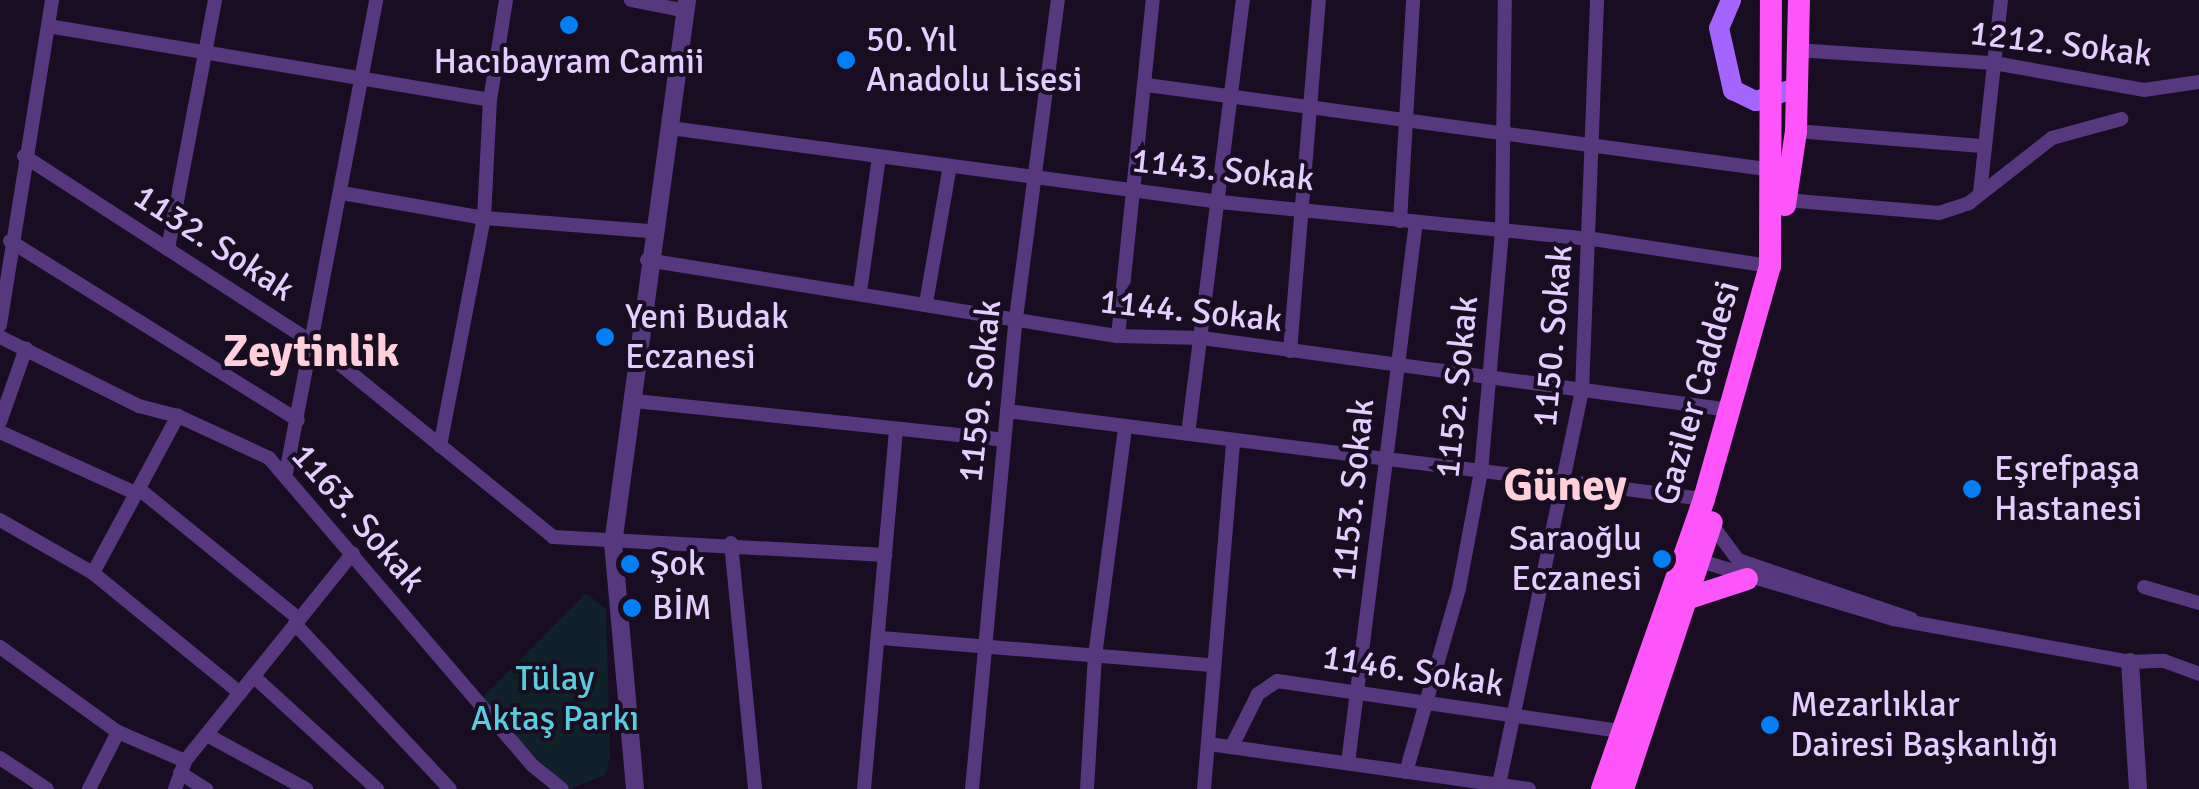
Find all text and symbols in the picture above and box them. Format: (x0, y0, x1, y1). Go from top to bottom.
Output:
street label: 1212. Sokak (1968, 12, 2154, 76)
marker: Hacıbayram Camii (558, 14, 580, 36)
place label: 50. Yıl Anadolu Lisesi (866, 19, 1082, 101)
place label: Hacıbayram Camii (433, 41, 705, 83)
marker: 50. Yıl Anadolu Lisesi (835, 49, 857, 71)
street label: 1143. Sokak (1130, 140, 1316, 200)
street label: 1132. Sokak (126, 176, 302, 310)
street label: 1150. Sokak (1524, 243, 1582, 429)
street label: Gaziler Caddesi (1645, 276, 1749, 510)
street label: 1144. Sokak (1098, 281, 1284, 341)
street label: 1152. Sokak (1427, 294, 1487, 480)
place label: Yeni Budak Eczanesi (625, 296, 789, 378)
street label: 1159. Sokak (950, 298, 1010, 484)
district label: Zeytinlik (223, 325, 399, 379)
marker: Yeni Budak Eczanesi (594, 326, 616, 348)
street label: 1153. Sokak (1323, 397, 1383, 583)
street label: 1163. Sokak (282, 435, 434, 601)
place label: Eşrefpaşa Hastanesi (1994, 448, 2142, 530)
district label: Güney (1503, 459, 1627, 513)
marker: Eşrefpaşa Hastanesi (1959, 476, 1985, 502)
place label: Saraoğlu Eczanesi (1509, 518, 1642, 600)
place label: Şok (650, 543, 705, 585)
marker: Saraoğlu Eczanesi (1651, 548, 1673, 570)
marker: Şok (619, 553, 641, 575)
place label: BİM (652, 587, 712, 629)
marker: BİM (621, 597, 643, 619)
street label: 1146. Sokak (1319, 636, 1507, 706)
park label: Tülay Aktaş Parkı (471, 658, 639, 740)
place label: Mezarlıklar Dairesi Başkanlığı (1790, 684, 2058, 766)
marker: Mezarlıklar Dairesi Başkanlığı (1759, 714, 1781, 736)

